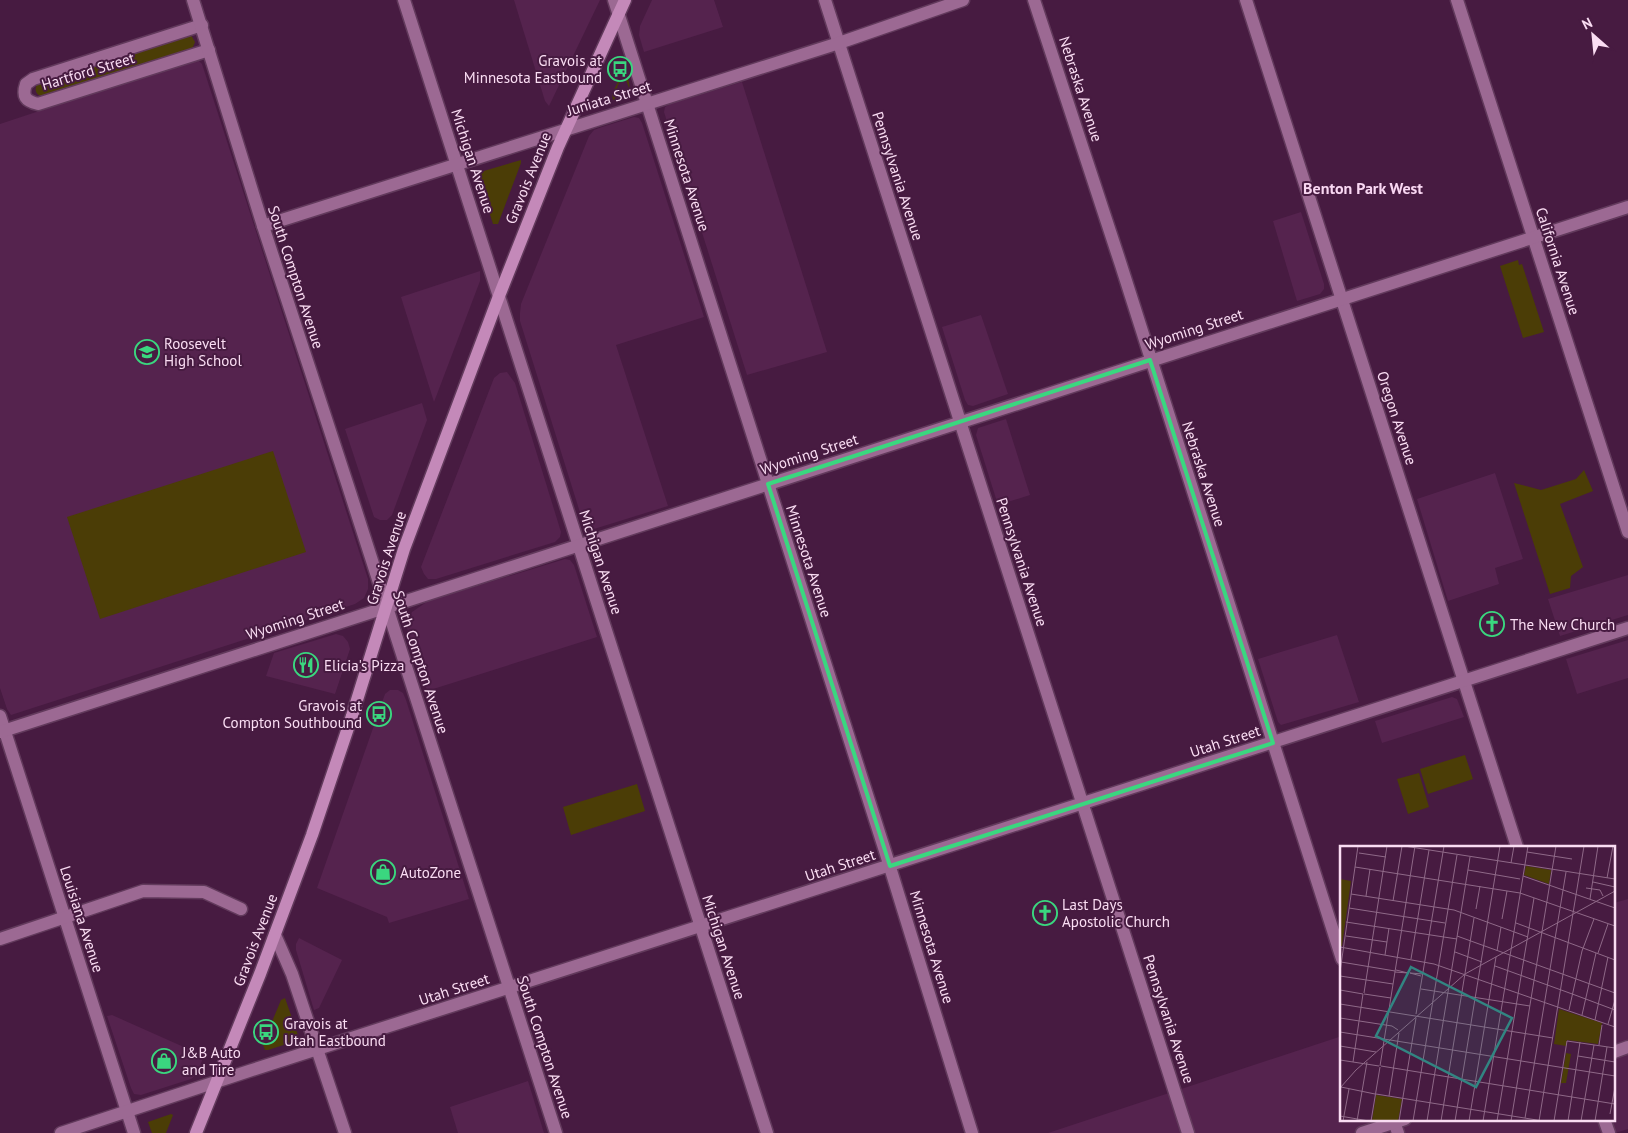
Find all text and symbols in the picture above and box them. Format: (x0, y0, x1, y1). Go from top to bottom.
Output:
north arrow (1568, 10, 1618, 60)
text: N (1579, 13, 1595, 34)
street label: Nebraska Avenue (1055, 34, 1107, 144)
street label: Hartford Street (39, 48, 137, 94)
place label: Gravois at Minnesota Eastbound (464, 51, 602, 87)
bus stop icon: Gravois at Minnesota Eastbound (607, 56, 633, 82)
street label: Juniata Street (564, 76, 653, 120)
street label: Michigan Avenue (447, 106, 499, 216)
street label: Pennsylvania Avenue (868, 109, 928, 243)
street label: Minnesota Avenue (660, 116, 714, 234)
street label: Gravois Avenue (501, 129, 555, 227)
district label: Benton Park West (1303, 178, 1423, 198)
street label: South Compton Avenue (264, 203, 328, 351)
street label: California Avenue (1532, 205, 1584, 317)
street label: Wyoming Street (1143, 304, 1245, 354)
place label: Roosevelt High School (164, 334, 242, 370)
school or university icon: Roosevelt High School (134, 339, 160, 365)
street label: Oregon Avenue (1373, 369, 1421, 467)
street label: Nebraska Avenue (1178, 419, 1230, 529)
street label: Wyoming Street (758, 429, 860, 479)
street label: Pennsylvania Avenue (992, 495, 1052, 629)
street label: Minnesota Avenue (782, 502, 836, 620)
street label: Michigan Avenue (575, 507, 627, 617)
street label: Gravois Avenue (362, 509, 410, 607)
street label: South Compton Avenue (389, 588, 453, 736)
street label: Wyoming Street (244, 594, 346, 644)
church icon: The New Church (1479, 611, 1505, 637)
place label: The New Church (1510, 615, 1615, 634)
restaurant icon: Elicia's Pizza (293, 652, 319, 678)
place label: Elicia's Pizza (324, 656, 404, 675)
place label: Gravois at Compton Southbound (223, 696, 362, 732)
bus stop icon: Gravois at Compton Southbound (366, 701, 392, 727)
street label: Utah Street (1187, 721, 1263, 761)
street label: Utah Street (802, 845, 878, 885)
inset map (1340, 846, 1616, 1120)
shop icon: AutoZone (370, 859, 396, 885)
street label: Louisiana Avenue (56, 863, 108, 975)
place label: AutoZone (400, 863, 461, 882)
street label: Minnesota Avenue (906, 888, 958, 1006)
street label: Gravois Avenue (229, 891, 281, 989)
street label: Michigan Avenue (698, 892, 750, 1002)
place label: Last Days Apostolic Church (1062, 895, 1170, 931)
church icon: Last Days Apostolic Church (1032, 900, 1058, 926)
street label: Pennsylvania Avenue (1139, 952, 1199, 1086)
street label: Utah Street (416, 969, 492, 1009)
street label: South Compton Avenue (513, 973, 577, 1121)
place label: Gravois at Utah Eastbound (284, 1014, 386, 1050)
bus stop icon: Gravois at Utah Eastbound (253, 1019, 279, 1045)
place label: J&B Auto and Tire (181, 1043, 241, 1079)
shop icon: J&B Auto and Tire (151, 1048, 177, 1074)

